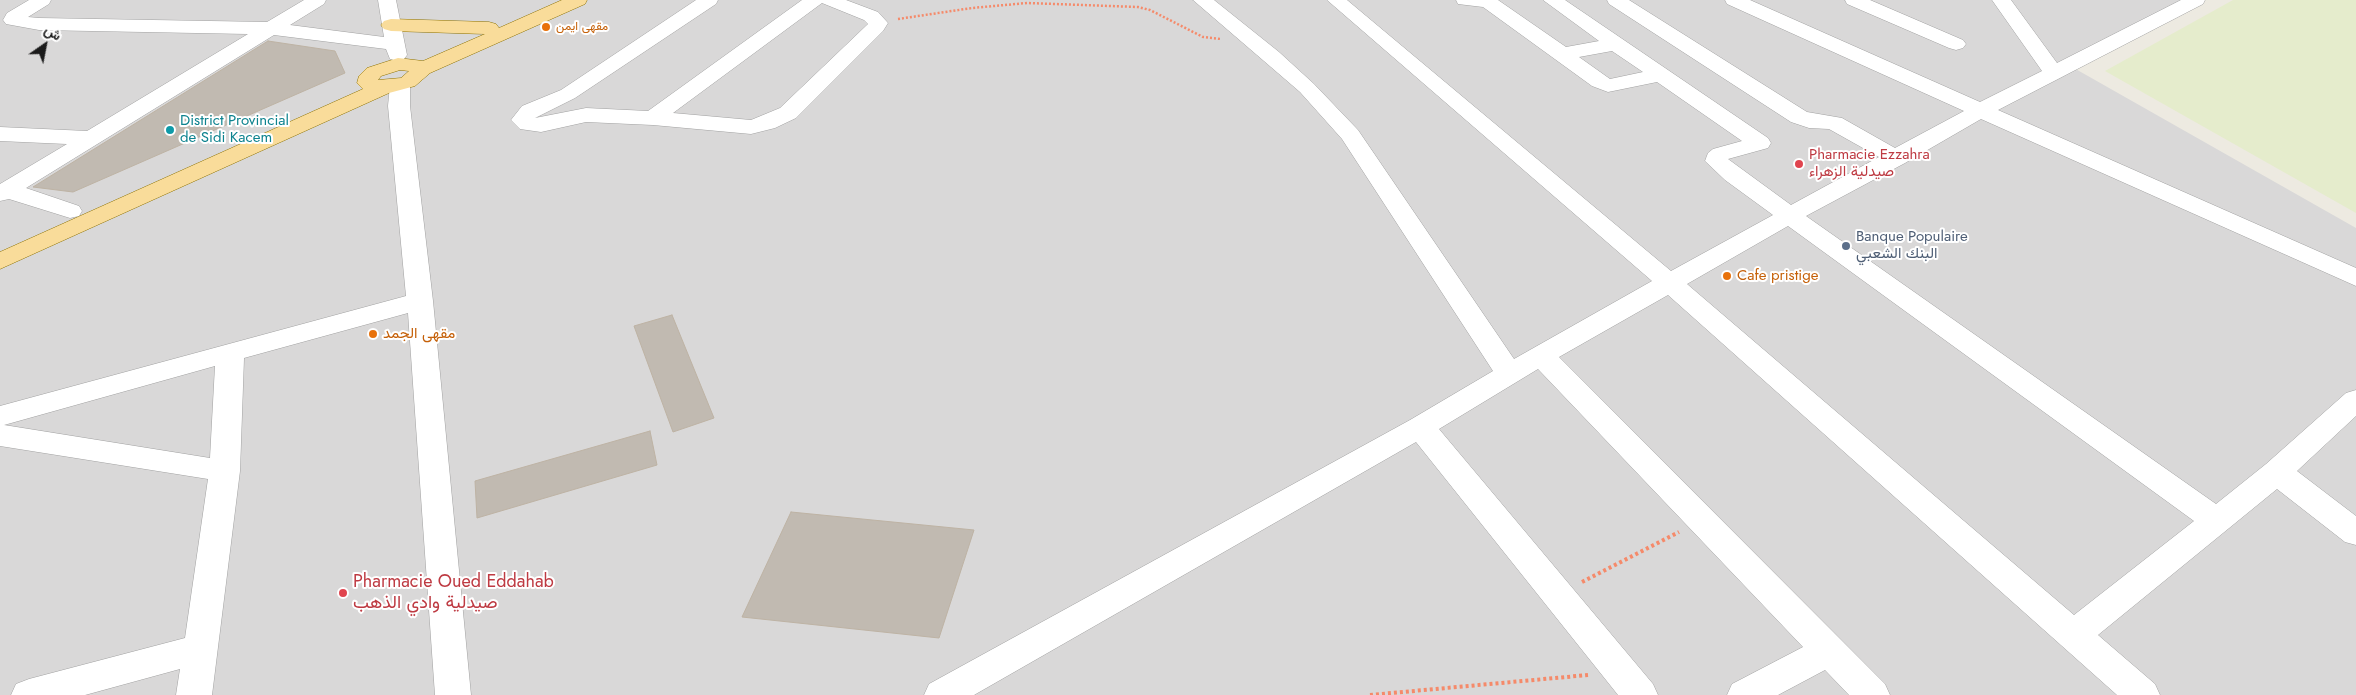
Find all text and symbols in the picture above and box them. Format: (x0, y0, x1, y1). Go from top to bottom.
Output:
text: ش (41, 19, 66, 45)
north arrow (20, 20, 70, 70)
place label: مقهى ايمن (556, 20, 608, 34)
marker: مقهى ايمن (540, 21, 552, 33)
place label: District Provincial de Sidi Kacem (180, 112, 289, 147)
marker: District Provincial de Sidi Kacem (164, 124, 176, 136)
place label: Pharmacie Ezzahra صيدلية الزهراء (1809, 146, 1930, 181)
marker: Pharmacie Ezzahra صيدلية الزهراء (1793, 158, 1805, 170)
place label: Banque Populaire البنك الشعبي (1856, 228, 1968, 263)
marker: Banque Populaire البنك الشعبي (1840, 240, 1852, 252)
place label: Cafe pristige (1737, 267, 1818, 285)
marker: Cafe pristige (1721, 270, 1733, 282)
place label: مقهى الجمد (383, 325, 455, 343)
marker: مقهى الجمد (367, 328, 379, 340)
place label: Pharmacie Oued Eddahab صيدلية وادي الذهب (353, 572, 554, 614)
marker: Pharmacie Oued Eddahab صيدلية وادي الذهب (337, 587, 349, 599)

